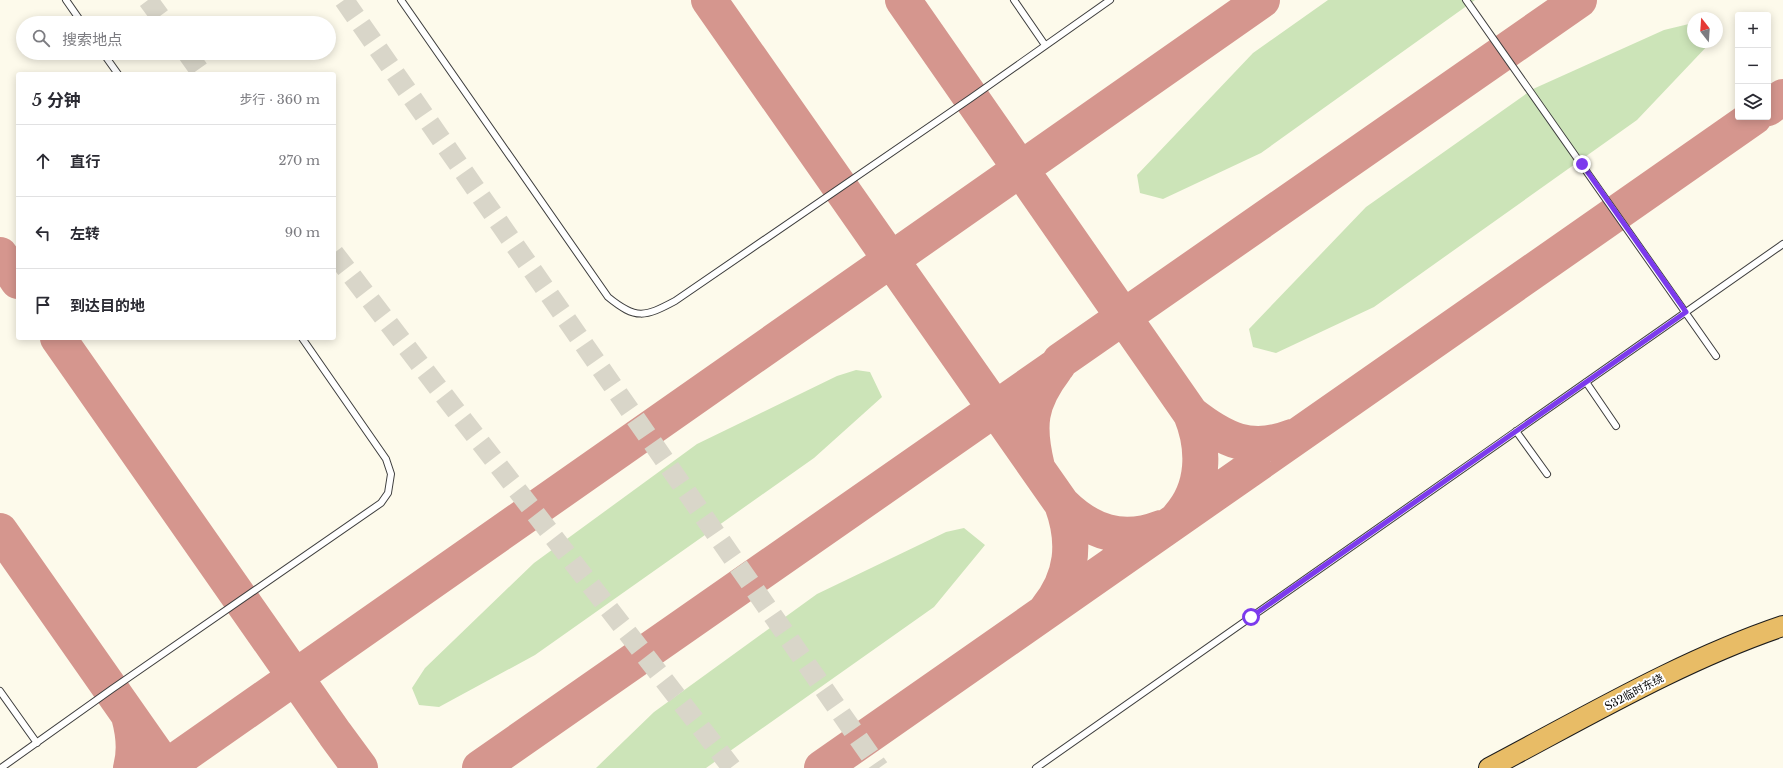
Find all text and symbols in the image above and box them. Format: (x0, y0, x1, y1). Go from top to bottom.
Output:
north arrow (1687, 12, 1723, 48)
map controls (1735, 12, 1771, 120)
button: + (1735, 12, 1771, 48)
search box (16, 16, 336, 60)
icon: search (30, 27, 52, 49)
text: 搜索地点 (62, 30, 122, 49)
button: − (1735, 48, 1771, 84)
button: layers (1735, 84, 1771, 120)
text: 5 分钟 (32, 90, 81, 111)
text: 步行 · 360 m (240, 91, 320, 108)
icon: ahead (32, 150, 54, 172)
text: 直行 (70, 152, 100, 171)
text: 270 m (279, 152, 320, 169)
route end (1573, 155, 1591, 173)
icon: left (32, 222, 54, 244)
text: 左转 (70, 224, 100, 243)
text: 90 m (285, 224, 320, 241)
icon: arrive (32, 294, 54, 316)
text: 到达目的地 (70, 296, 145, 315)
route start (1242, 608, 1260, 626)
street label: S32临时东绕 (1602, 671, 1666, 713)

